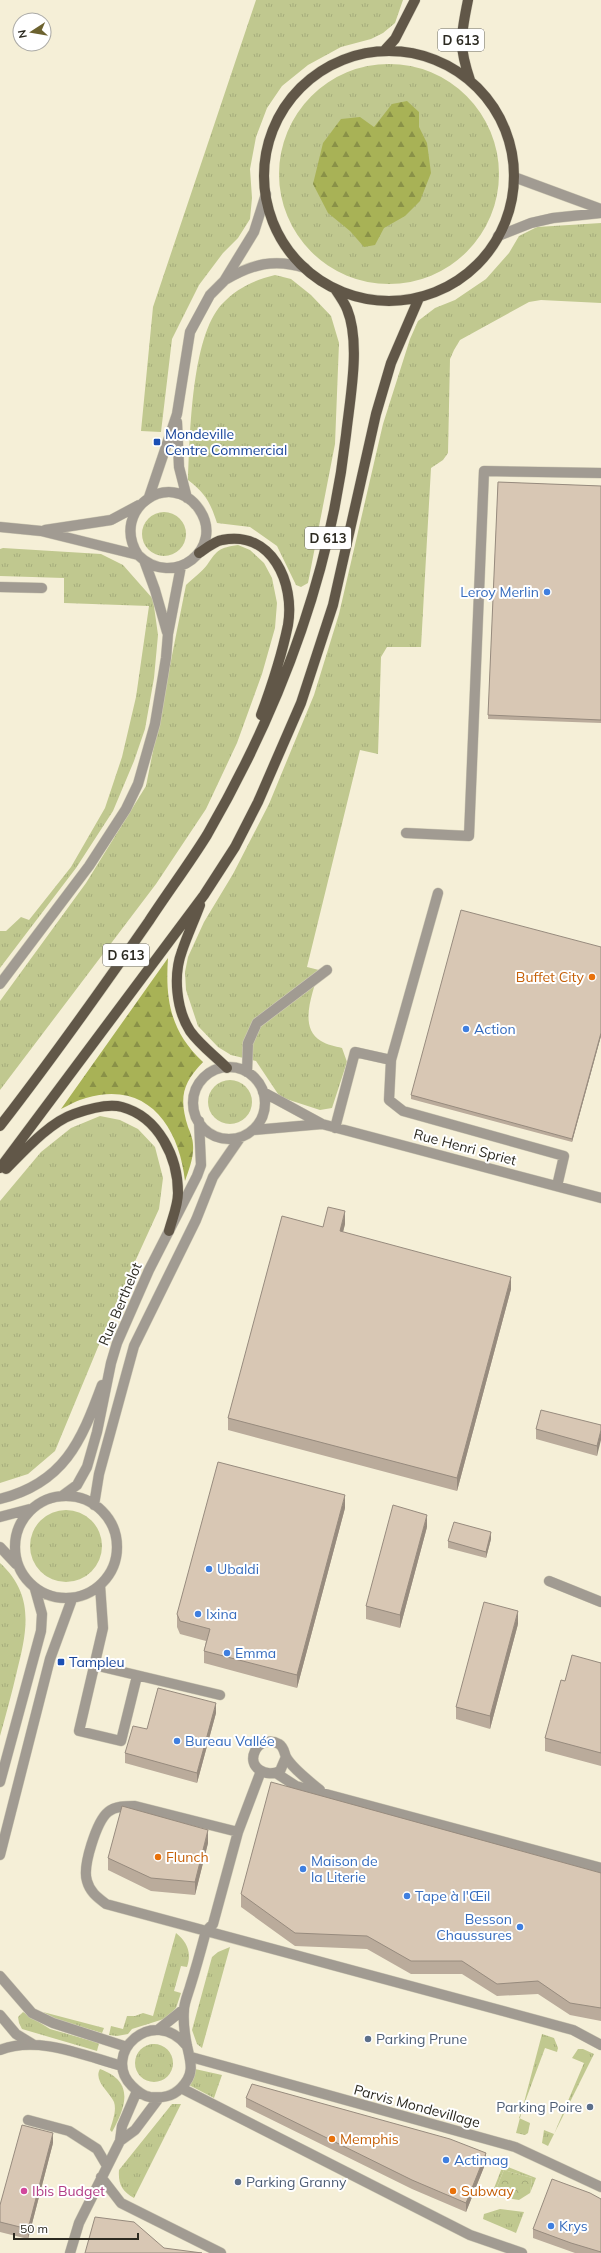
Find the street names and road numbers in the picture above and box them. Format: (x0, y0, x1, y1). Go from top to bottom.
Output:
road number: D 613 (438, 29, 484, 51)
road number: D 613 (305, 527, 351, 549)
road number: D 613 (103, 944, 149, 966)
street label: Rue Henri Spriet (412, 1125, 518, 1169)
street label: Rue Berthelot (94, 1260, 146, 1348)
street label: Parvis Mondevillage (352, 2080, 482, 2132)

